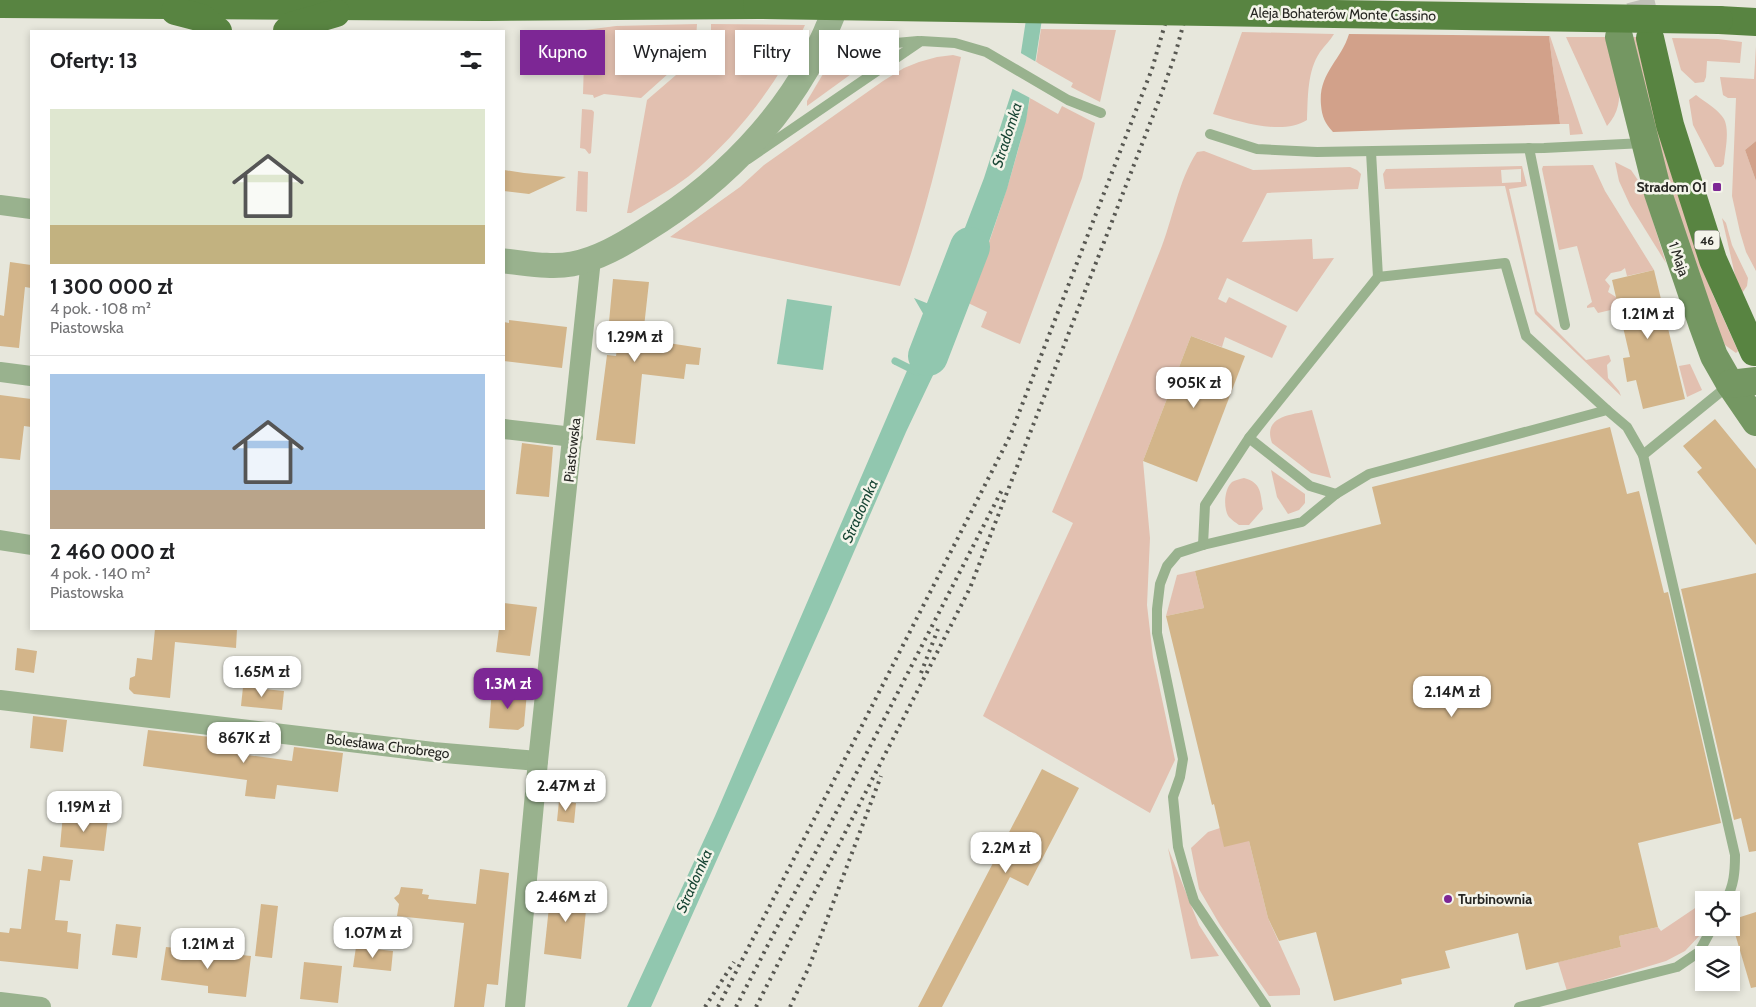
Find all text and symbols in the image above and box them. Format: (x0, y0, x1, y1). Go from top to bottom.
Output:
street label: Aleja Bohaterów Monte Cassino (1250, 3, 1436, 25)
chip: Kupno (520, 30, 605, 75)
chip: Wynajem (615, 30, 725, 75)
chip: Filtry (735, 30, 809, 75)
chip: Nowe (819, 30, 899, 75)
icon: filters (457, 46, 485, 74)
text: Oferty: 13 (50, 48, 138, 73)
water label: Stradomka (988, 100, 1026, 170)
icon: home (223, 141, 313, 231)
place label: Stradom 01 (1636, 178, 1707, 196)
marker: Stradom 01 (1711, 181, 1723, 193)
road number: 46 (1694, 230, 1720, 250)
street label: 1 Maja (1665, 239, 1693, 279)
text: 1 300 000 zł (50, 274, 173, 299)
pin: 1.21M zł (1596, 298, 1700, 340)
text: 4 pok. · 108 m² (50, 299, 151, 318)
text: 1.21M zł (1622, 304, 1674, 323)
text: Piastowska (50, 318, 124, 337)
pin: 1.29M zł (583, 320, 687, 363)
text: 1.29M zł (607, 327, 663, 346)
pin: 905K zł (1148, 366, 1240, 409)
text: 905K zł (1167, 373, 1221, 392)
icon: home (223, 407, 313, 497)
street label: Piastowska (560, 417, 584, 483)
water label: Stradomka (838, 477, 882, 545)
text: 2 460 000 zł (50, 539, 175, 564)
text: 4 pok. · 140 m² (50, 564, 151, 583)
text: Piastowska (50, 583, 124, 602)
pin: 1.65M zł (210, 656, 314, 698)
text: 1.65M zł (234, 662, 290, 681)
pin: 1.3M zł (462, 668, 554, 710)
text: 1.3M zł (485, 674, 531, 693)
pin: 2.14M zł (1400, 676, 1504, 718)
text: 2.14M zł (1424, 682, 1480, 701)
pin: 867K zł (198, 722, 290, 764)
text: 867K zł (218, 728, 270, 747)
street label: Bolesława Chrobrego (325, 730, 451, 763)
pin: 2.47M zł (514, 770, 618, 812)
text: 2.47M zł (537, 776, 595, 795)
pin: 1.19M zł (32, 790, 136, 833)
text: 1.19M zł (58, 797, 110, 816)
pin: 2.2M zł (960, 832, 1052, 874)
text: 2.2M zł (981, 838, 1031, 857)
water label: Stradomka (672, 847, 716, 915)
pin: 2.46M zł (514, 880, 618, 923)
text: 2.46M zł (536, 887, 596, 906)
place label: Turbinownia (1458, 890, 1532, 908)
map controls (1695, 891, 1740, 991)
button: locate (1695, 891, 1740, 936)
marker: Turbinownia (1442, 893, 1454, 905)
pin: 1.07M zł (321, 916, 425, 959)
text: 1.07M zł (344, 923, 402, 942)
pin: 1.21M zł (156, 928, 260, 970)
text: 1.21M zł (182, 934, 234, 953)
button: layers (1695, 946, 1740, 991)

